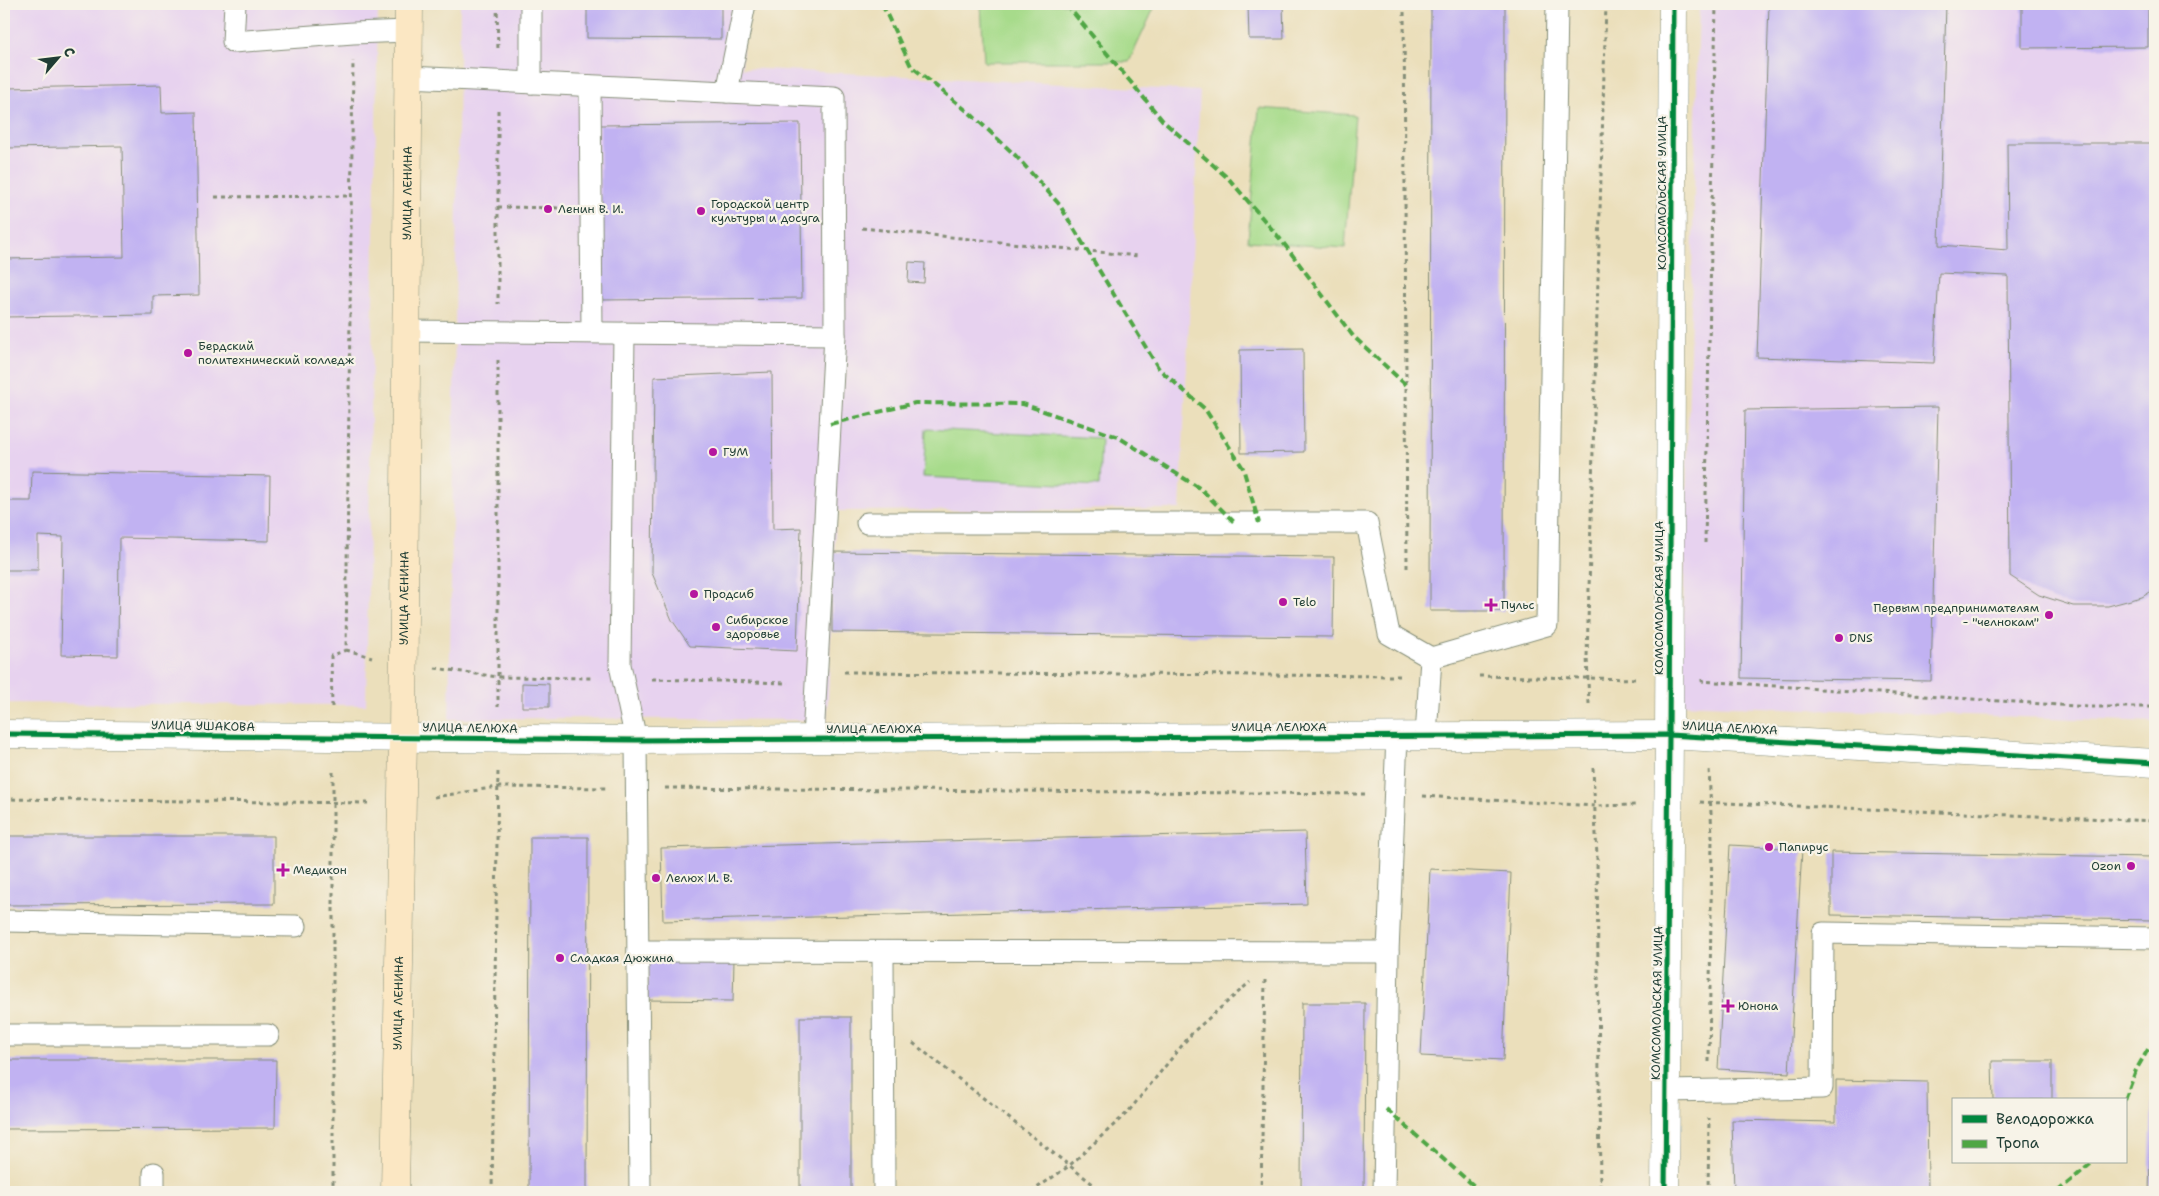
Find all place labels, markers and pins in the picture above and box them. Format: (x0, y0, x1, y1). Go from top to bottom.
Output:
place label: Городской центр культуры и досуга (711, 196, 820, 226)
place label: Ленин В. И. (558, 201, 624, 217)
marker: Ленин В. И. (542, 203, 554, 215)
marker: Городской центр культуры и досуга (695, 205, 707, 217)
place label: Бердский политехнический колледж (198, 338, 354, 368)
marker: Бердский политехнический колледж (182, 347, 194, 359)
place label: ГУМ (723, 444, 748, 460)
marker: ГУМ (707, 446, 719, 458)
place label: Продсиб (704, 586, 754, 602)
marker: Продсиб (688, 588, 700, 600)
place label: Telo (1293, 594, 1316, 610)
marker: Telo (1277, 596, 1289, 608)
place label: Пульс (1501, 597, 1535, 613)
marker: Пульс (1485, 599, 1497, 611)
place label: Первым предпринимателям - "челнокам" (1874, 600, 2039, 630)
marker: Первым предпринимателям - "челнокам" (2043, 609, 2055, 621)
place label: Сибирское здоровье (726, 612, 789, 642)
marker: Сибирское здоровье (710, 621, 722, 633)
place label: DNS (1849, 630, 1873, 646)
marker: DNS (1833, 632, 1845, 644)
place label: Папирус (1779, 839, 1828, 855)
marker: Папирус (1763, 841, 1775, 853)
place label: Ozon (2091, 858, 2121, 874)
marker: Ozon (2125, 860, 2137, 872)
place label: Медикон (293, 862, 347, 878)
marker: Медикон (277, 864, 289, 876)
place label: Лелюх И. В. (666, 870, 733, 886)
marker: Лелюх И. В. (650, 872, 662, 884)
place label: Сладкая Дюжина (570, 950, 674, 966)
marker: Сладкая Дюжина (554, 952, 566, 964)
place label: Юнона (1738, 998, 1779, 1014)
marker: Юнона (1722, 1000, 1734, 1012)

